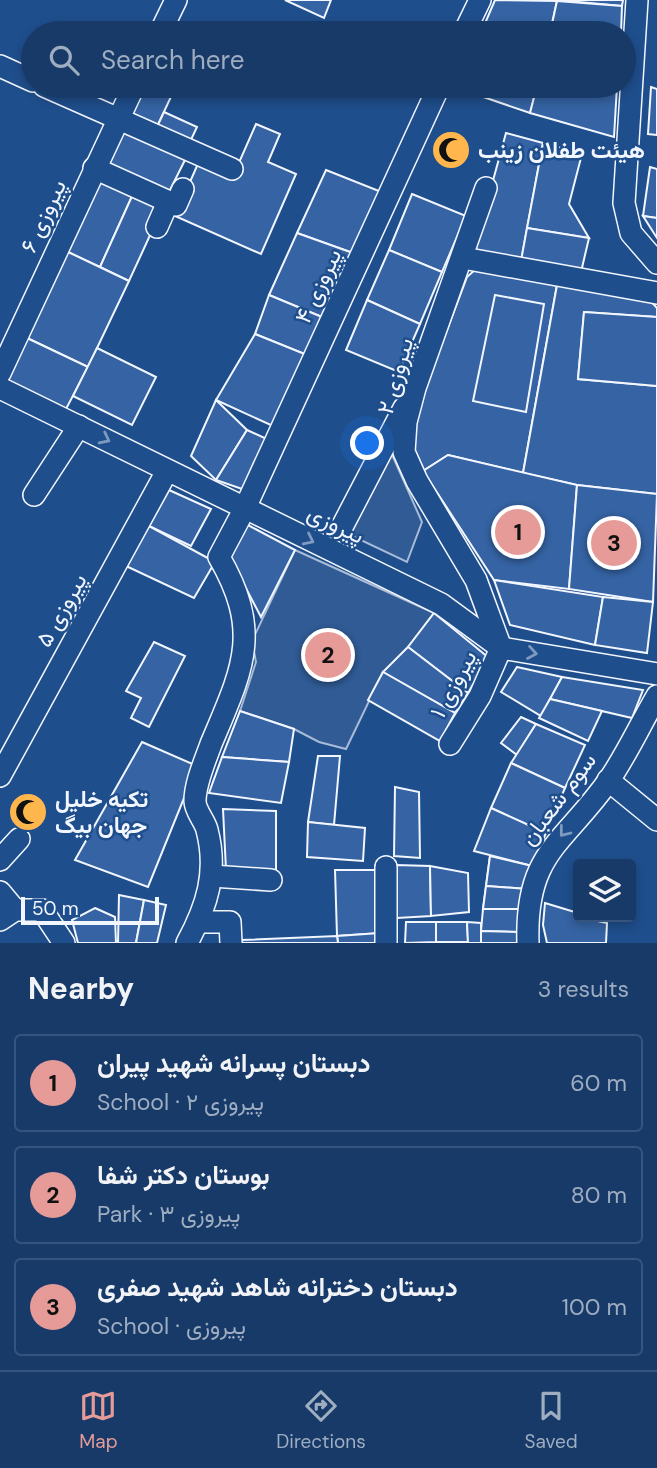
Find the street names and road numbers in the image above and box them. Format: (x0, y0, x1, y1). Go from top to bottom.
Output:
street label: پیروزی ۶ (13, 175, 74, 258)
street label: پیروزی ۴ (288, 244, 349, 329)
street label: پیروزی ۲ (370, 334, 421, 418)
street label: پیروزی (302, 497, 370, 552)
street label: پیروزی ۵ (29, 568, 94, 653)
street label: پیروزی ۱ (423, 645, 484, 724)
street label: سوم شعبان (513, 746, 603, 852)

